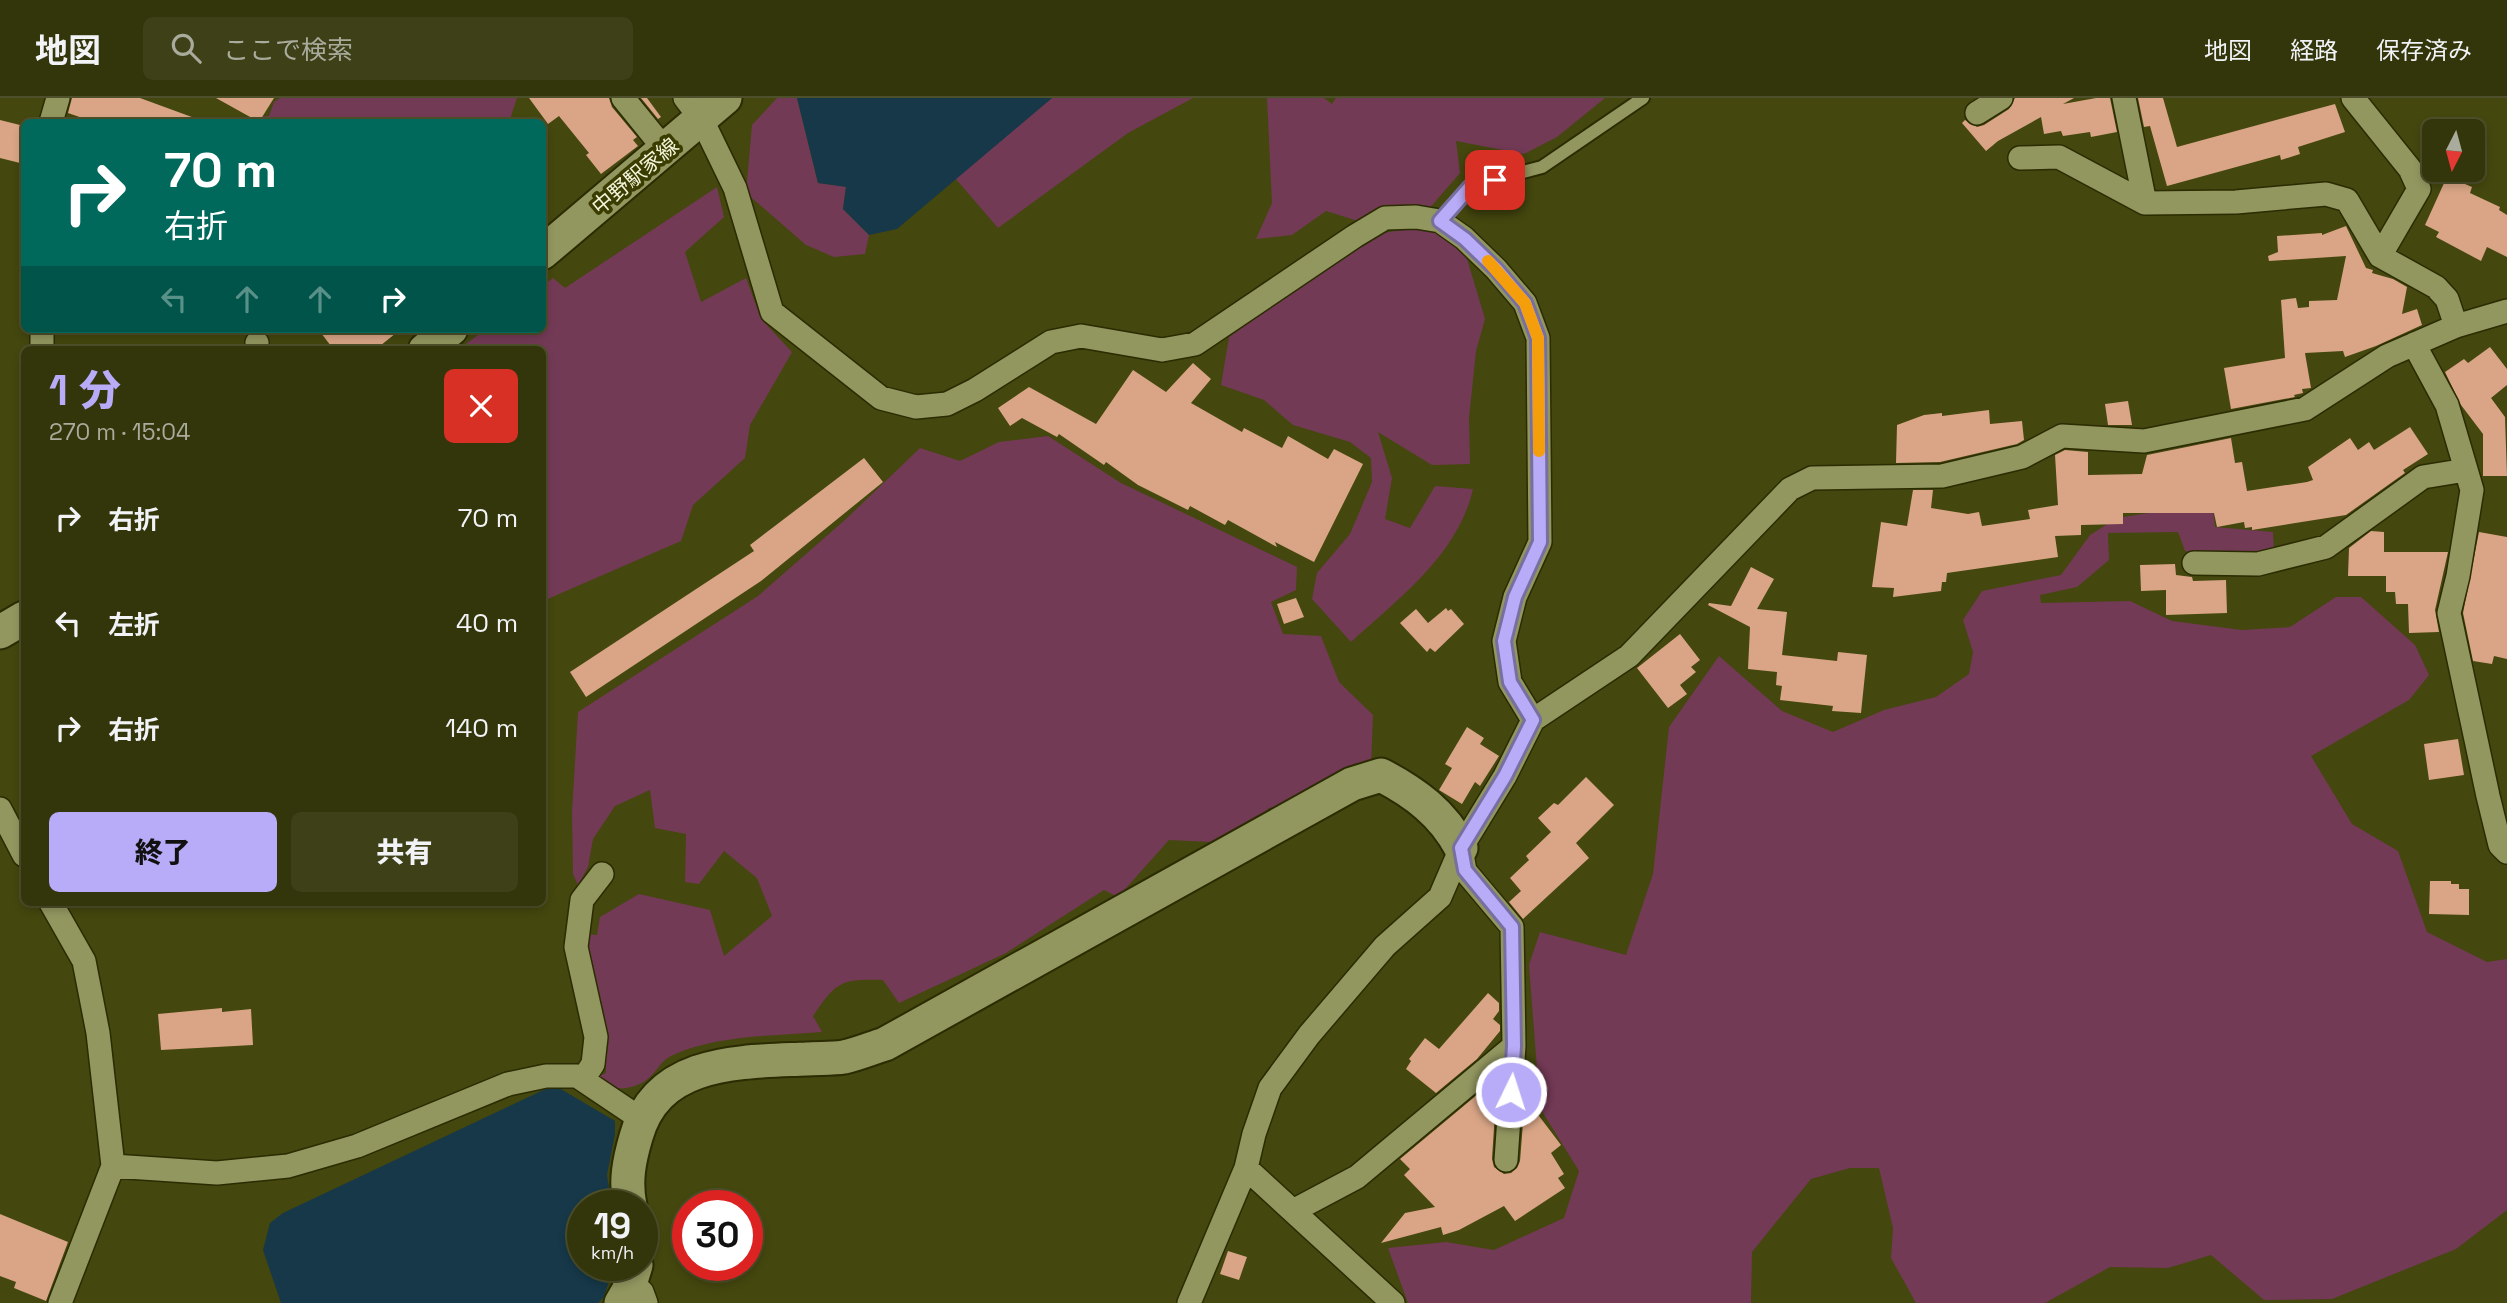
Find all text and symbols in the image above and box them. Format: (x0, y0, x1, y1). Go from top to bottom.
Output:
search box (143, 17, 633, 80)
icon: search (167, 29, 205, 67)
text: 地図 (35, 30, 101, 72)
text: ここで検索 (223, 33, 353, 67)
text: 地図 (2204, 35, 2252, 66)
text: 経路 (2290, 35, 2338, 66)
text: 保存済み (2376, 35, 2472, 66)
north arrow (2422, 119, 2485, 182)
map controls (2422, 119, 2485, 182)
street label: 中野駅家線 (586, 132, 684, 220)
text: 70 m (164, 139, 277, 201)
icon: right (49, 147, 140, 238)
pin (1465, 150, 1525, 210)
icon: arrive (1476, 161, 1514, 199)
text: 右折 (164, 206, 228, 246)
icon: left (155, 280, 193, 318)
icon: ahead (228, 280, 266, 318)
icon: ahead (301, 280, 339, 318)
icon: right (374, 280, 412, 318)
text: 1 分 (49, 364, 121, 417)
button: close (444, 369, 518, 443)
text: 270 m · 15:04 (49, 417, 190, 447)
icon: right (49, 499, 87, 537)
text: 70 m (458, 501, 518, 535)
text: 右折 (108, 503, 160, 537)
icon: left (49, 604, 87, 642)
text: 40 m (456, 606, 518, 640)
text: 左折 (108, 608, 160, 642)
icon: right (49, 709, 87, 747)
text: 140 m (445, 711, 518, 745)
text: 右折 (108, 713, 160, 747)
button: 終了 (49, 812, 277, 892)
button: 共有 (291, 812, 518, 892)
position arrow (1474, 1055, 1548, 1129)
speed limit sign: 30 (672, 1190, 763, 1281)
text: 19 (594, 1204, 631, 1248)
text: km/h (591, 1241, 634, 1264)

